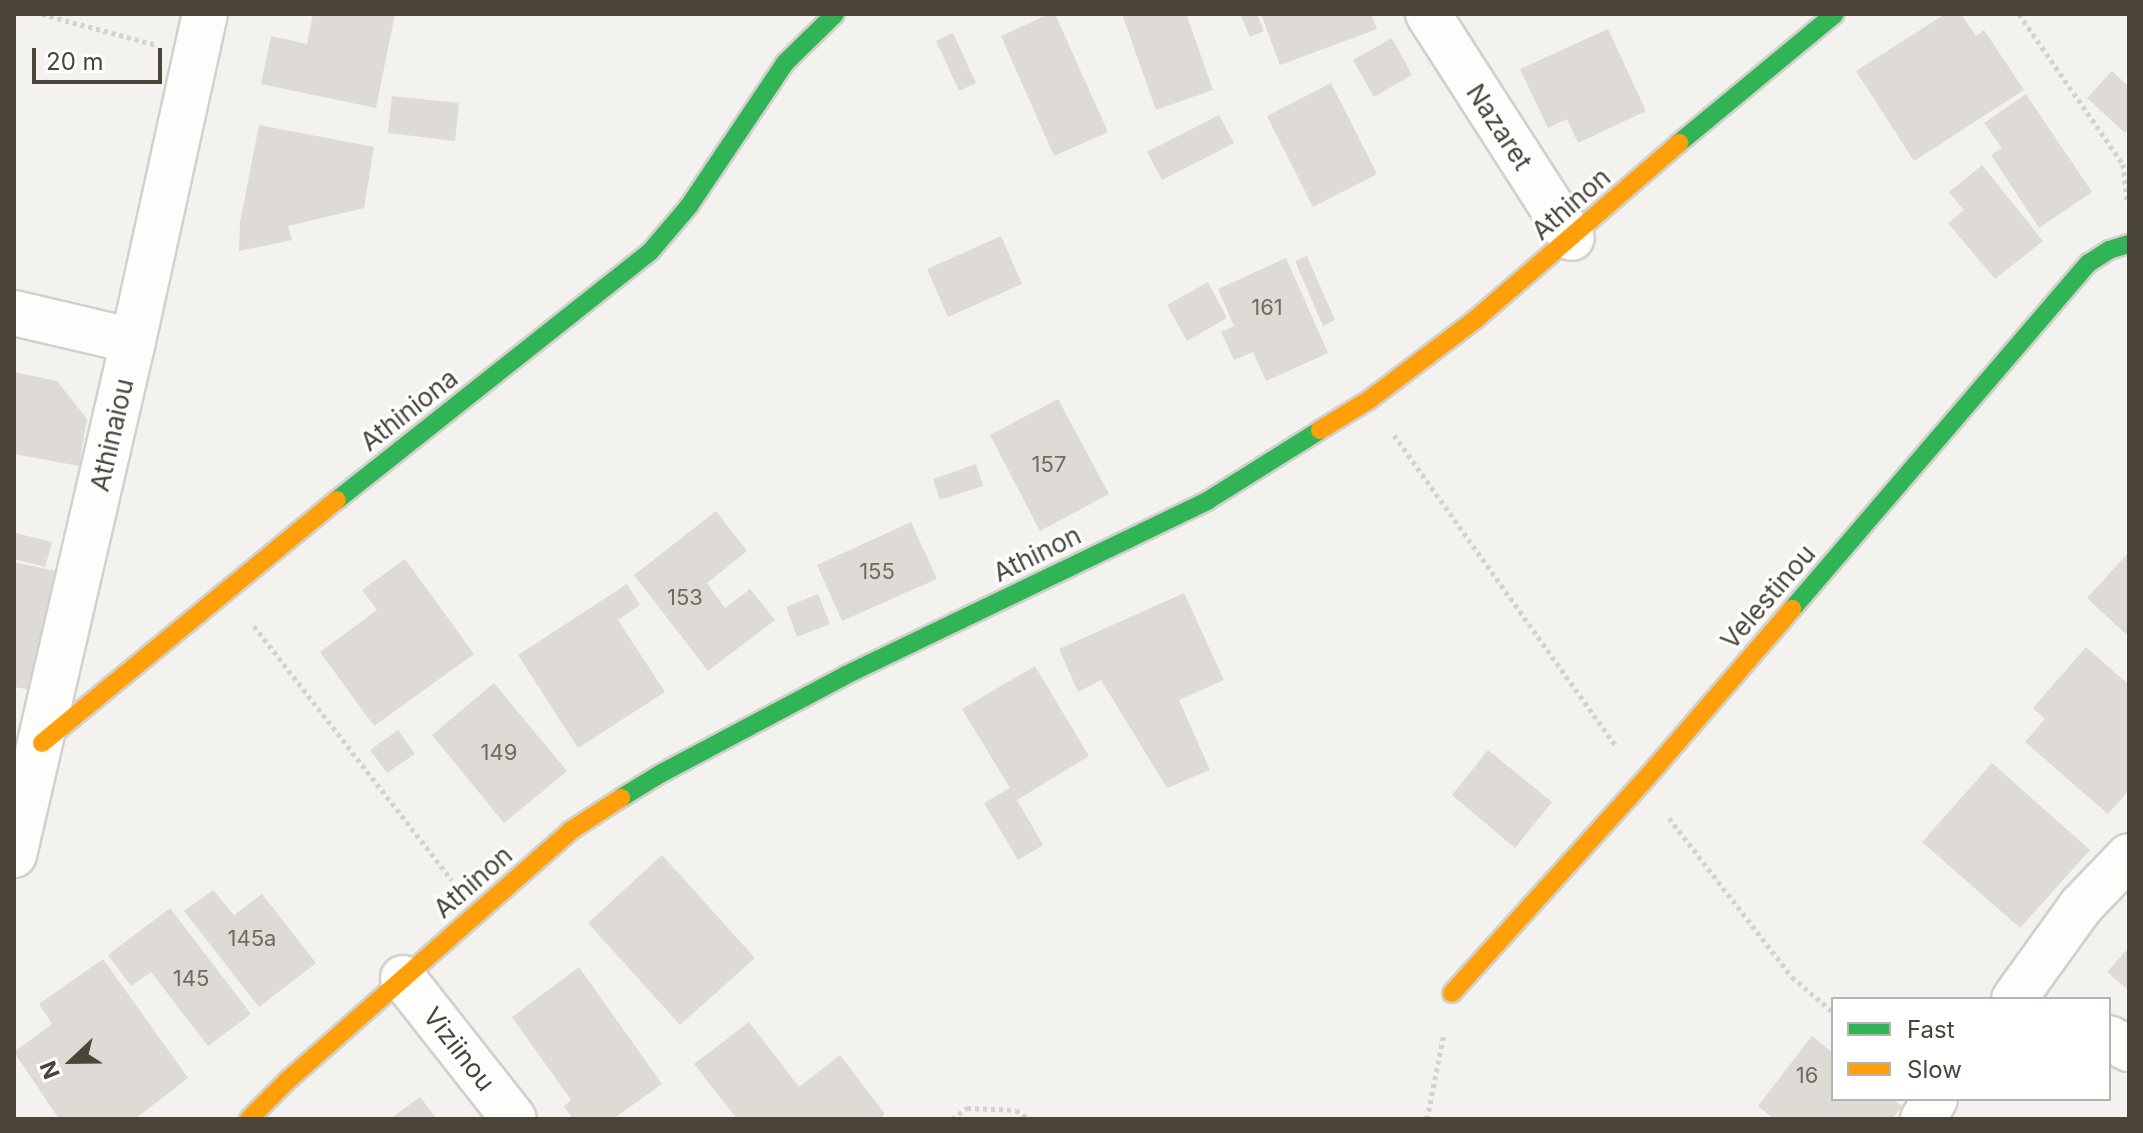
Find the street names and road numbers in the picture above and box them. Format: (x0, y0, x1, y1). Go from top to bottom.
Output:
street label: Nazaret (1460, 78, 1538, 176)
street label: Athinon (1525, 161, 1617, 247)
street label: Athiniona (354, 362, 464, 458)
street label: Athinaiou (84, 376, 140, 494)
street label: Athinon (988, 519, 1086, 589)
street label: Velestinou (1714, 538, 1822, 656)
street label: Athinon (427, 839, 519, 925)
street label: Viziinou (417, 1001, 501, 1097)

